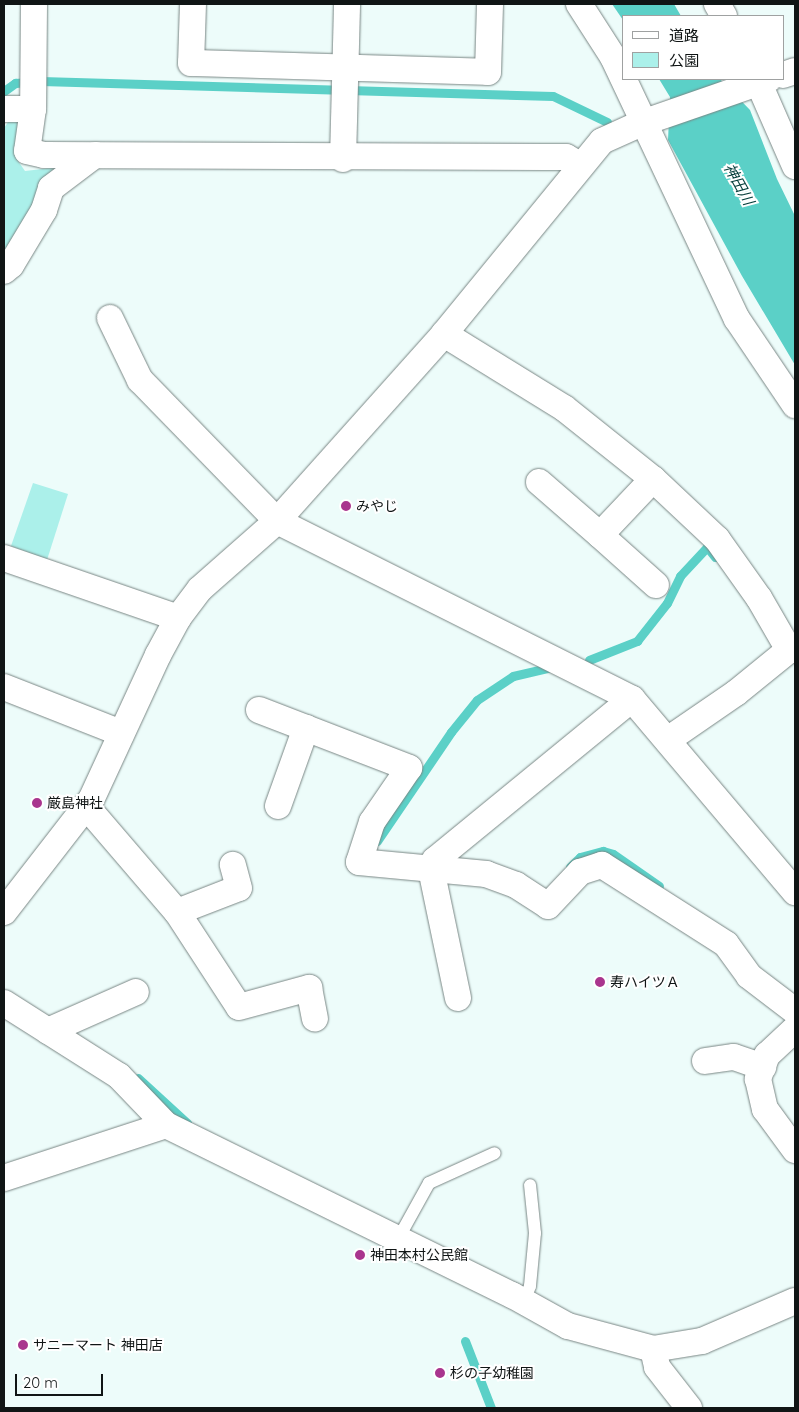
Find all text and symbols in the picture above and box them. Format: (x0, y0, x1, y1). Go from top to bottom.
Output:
legend (622, 15, 784, 80)
text: 道路 (669, 26, 699, 45)
text: 公園 (669, 51, 699, 70)
water label: 神田川 (720, 160, 758, 208)
place label: みやじ (356, 498, 398, 514)
marker: みやじ (340, 500, 352, 512)
place label: 厳島神社 (47, 795, 103, 811)
marker: 厳島神社 (31, 797, 43, 809)
place label: 寿ハイツＡ (610, 974, 680, 990)
marker: 寿ハイツＡ (594, 976, 606, 988)
place label: 神田本村公民館 (370, 1247, 468, 1263)
marker: 神田本村公民館 (354, 1249, 366, 1261)
place label: サニーマート 神田店 (33, 1337, 163, 1353)
marker: サニーマート 神田店 (17, 1339, 29, 1351)
scale bar (18, 1364, 105, 1396)
place label: 杉の子幼稚園 (450, 1365, 534, 1381)
marker: 杉の子幼稚園 (434, 1367, 446, 1379)
text: 20 m (23, 1373, 58, 1392)

